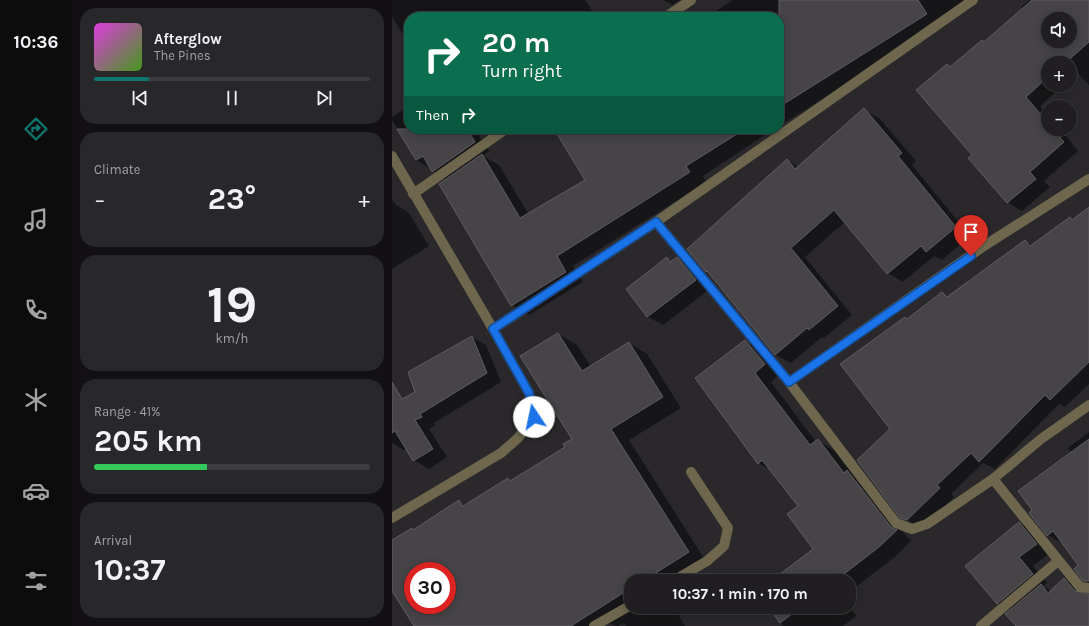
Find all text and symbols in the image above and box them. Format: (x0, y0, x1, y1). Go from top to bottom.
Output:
map controls (1041, 12, 1077, 136)
button: sound (1041, 12, 1077, 48)
text: 20 m (482, 26, 550, 59)
icon: right (416, 28, 468, 80)
text: Afterglow (154, 30, 222, 48)
text: 10:36 (14, 31, 58, 53)
text: The Pines (154, 48, 211, 63)
button: + (1041, 56, 1077, 92)
text: Turn right (482, 60, 562, 82)
icon: previous (129, 87, 151, 109)
icon: pause (221, 87, 243, 109)
icon: next (313, 87, 335, 109)
button: − (1041, 100, 1077, 136)
icon: right (457, 104, 479, 126)
text: Then (416, 106, 449, 124)
icon: directions (22, 115, 50, 143)
text: Climate (94, 162, 140, 177)
text: 23° (208, 181, 256, 217)
text: − (94, 187, 106, 213)
text: + (358, 187, 370, 213)
icon: music (22, 206, 50, 234)
pin (954, 215, 988, 256)
icon: arrive (960, 221, 982, 243)
text: 19 (207, 274, 257, 335)
icon: phone (22, 296, 50, 324)
text: km/h (216, 331, 248, 346)
icon: climate (22, 386, 50, 414)
position arrow (513, 396, 555, 438)
text: Range · 41% (94, 404, 160, 419)
text: 205 km (94, 423, 202, 459)
icon: car (22, 477, 50, 505)
text: Arrival (94, 533, 132, 548)
text: 10:37 (94, 552, 165, 588)
speed limit sign: 30 (404, 562, 456, 614)
icon: filters (22, 567, 50, 595)
text: 10:37 · 1 min · 170 m (672, 585, 808, 603)

